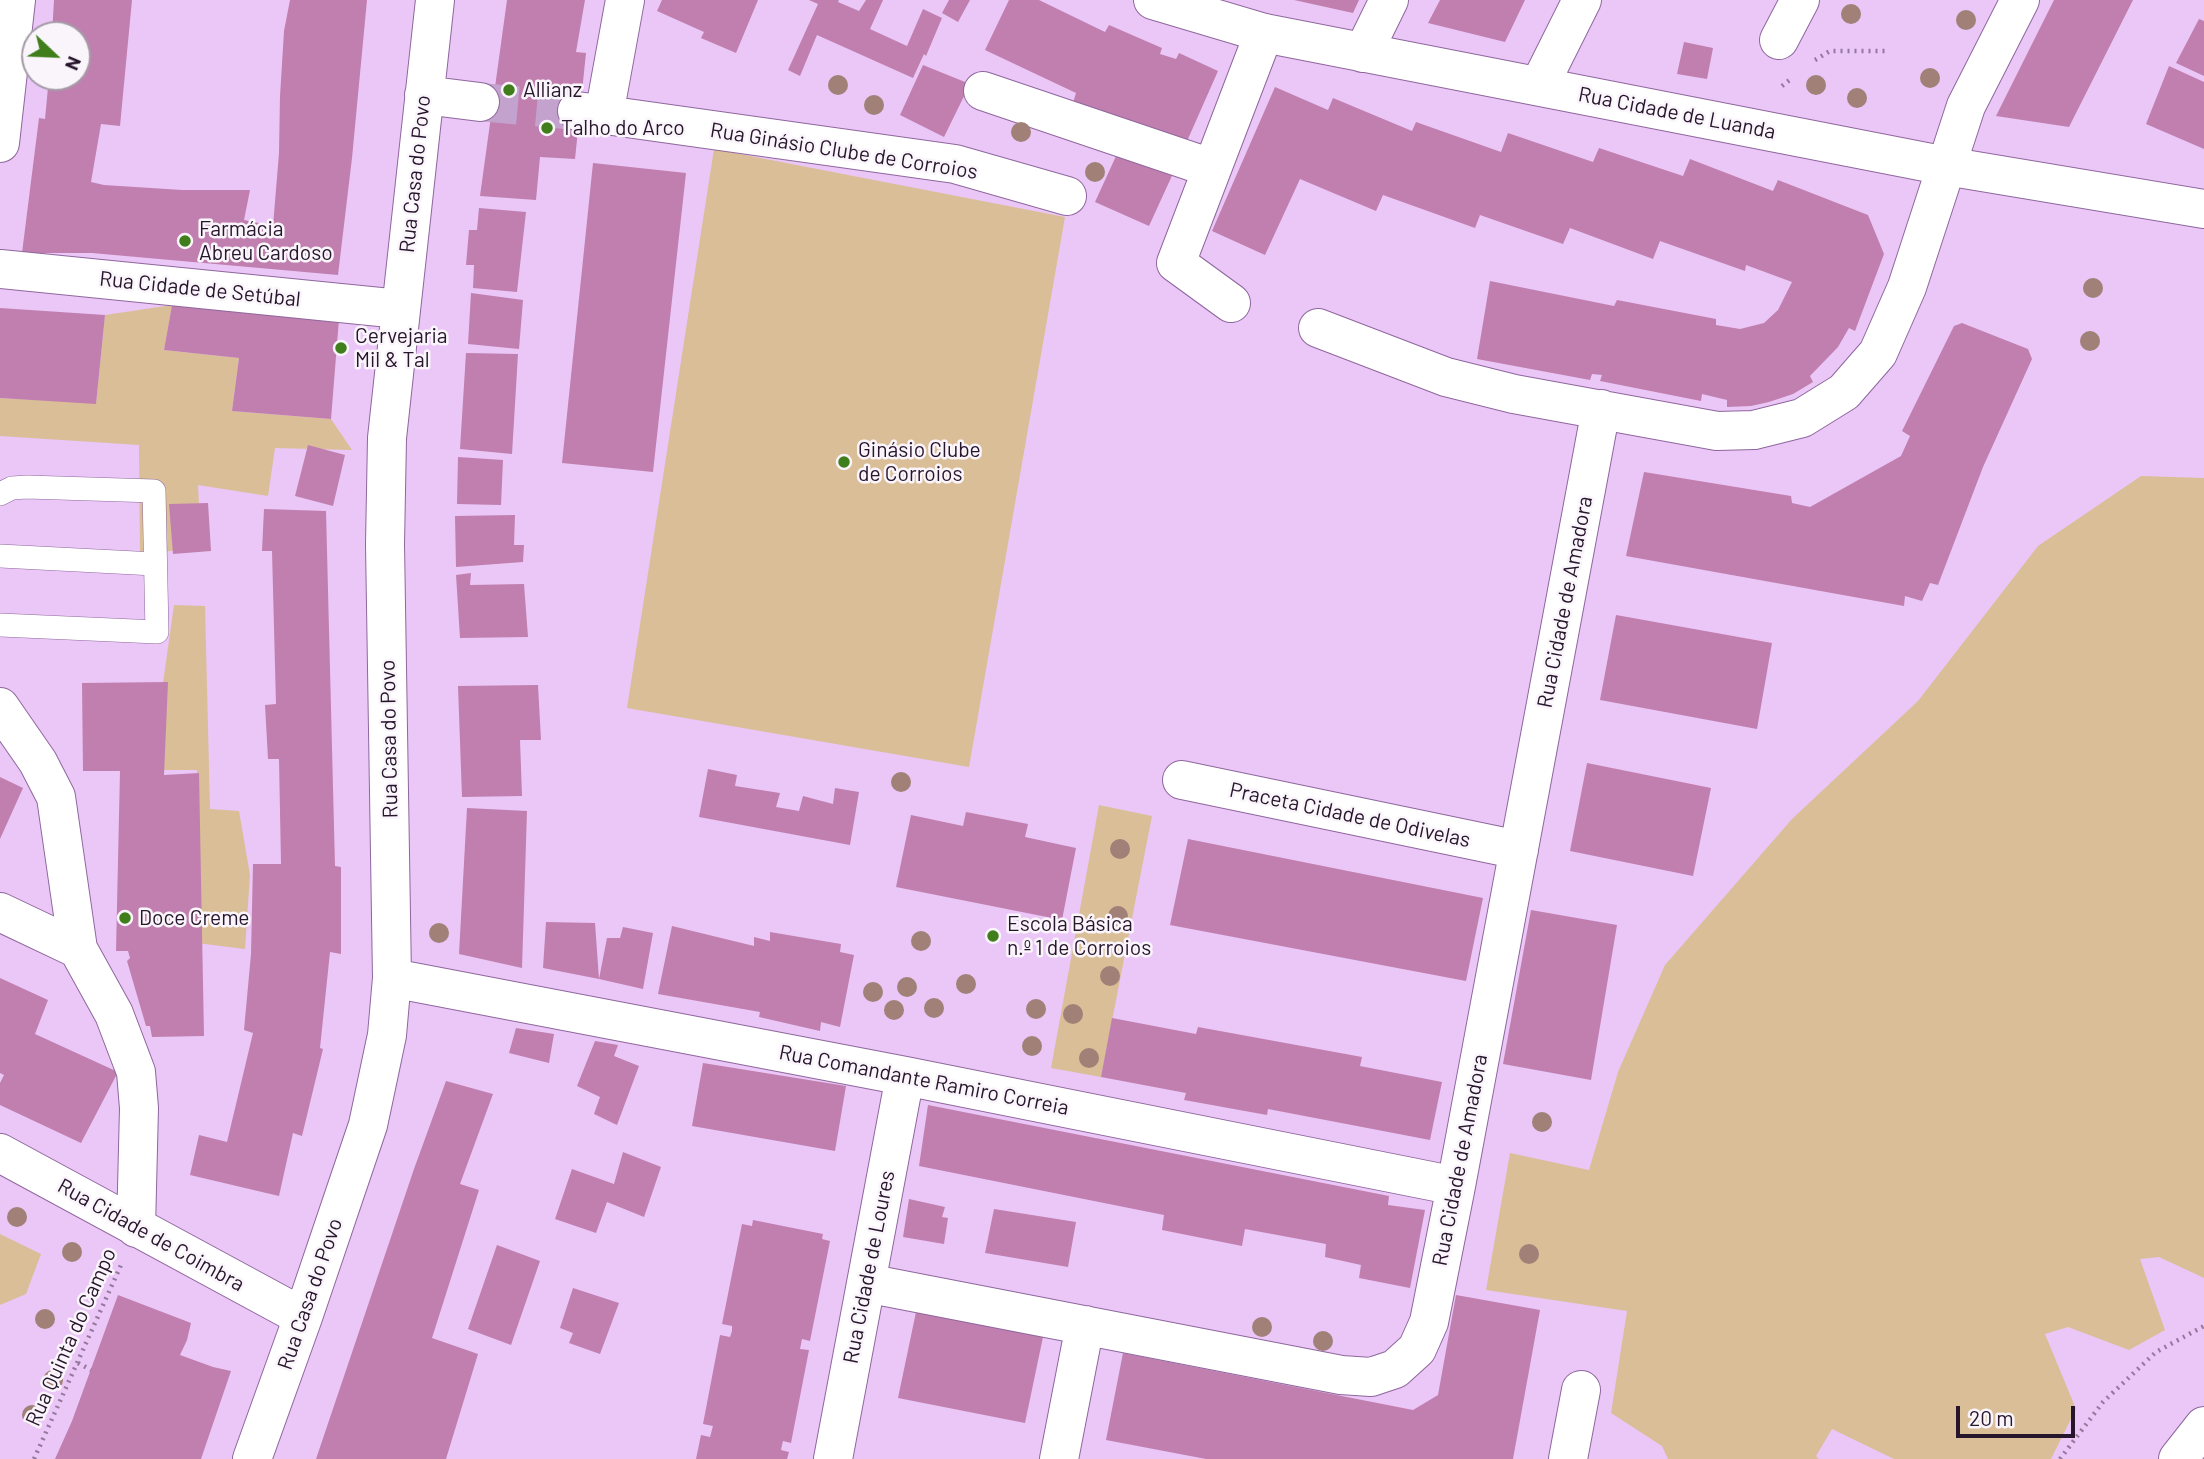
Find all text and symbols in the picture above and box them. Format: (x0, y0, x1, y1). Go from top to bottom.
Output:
north arrow (21, 21, 91, 91)
text: N (61, 53, 87, 74)
place label: Allianz (523, 77, 582, 103)
marker: Allianz (501, 82, 517, 98)
street label: Rua Cidade de Luanda (1576, 82, 1778, 144)
street label: Rua Casa do Povo (394, 94, 436, 254)
place label: Talho do Arco (561, 115, 685, 141)
street label: Rua Ginásio Clube de Corroios (708, 117, 980, 185)
marker: Talho do Arco (539, 120, 555, 136)
place label: Farmácia Abreu Cardoso (199, 216, 333, 266)
marker: Farmácia Abreu Cardoso (177, 233, 193, 249)
street label: Rua Cidade de Setúbal (98, 266, 302, 312)
place label: Cervejaria Mil & Tal (355, 323, 448, 373)
marker: Cervejaria Mil & Tal (333, 340, 349, 356)
place label: Ginásio Clube de Corroios (858, 437, 981, 487)
marker: Ginásio Clube de Corroios (836, 454, 852, 470)
street label: Rua Cidade de Amadora (1532, 494, 1598, 710)
street label: Rua Casa do Povo (375, 659, 403, 819)
street label: Praceta Cidade de Odivelas (1227, 777, 1473, 853)
place label: Doce Creme (139, 905, 250, 931)
marker: Doce Creme (117, 910, 133, 926)
place label: Escola Básica n.º 1 de Corroios (1007, 911, 1151, 961)
marker: Escola Básica n.º 1 de Corroios (985, 928, 1001, 944)
street label: Rua Comandante Ramiro Correia (777, 1040, 1071, 1120)
street label: Rua Cidade de Amadora (1427, 1052, 1493, 1268)
street label: Rua Cidade de Loures (838, 1168, 900, 1366)
street label: Rua Cidade de Coimbra (53, 1173, 249, 1297)
street label: Rua Casa do Povo (272, 1215, 348, 1373)
street label: Rua Quinta do Campo (20, 1244, 122, 1430)
scale bar (1959, 1392, 2078, 1436)
text: 20 m (1969, 1405, 2014, 1430)

